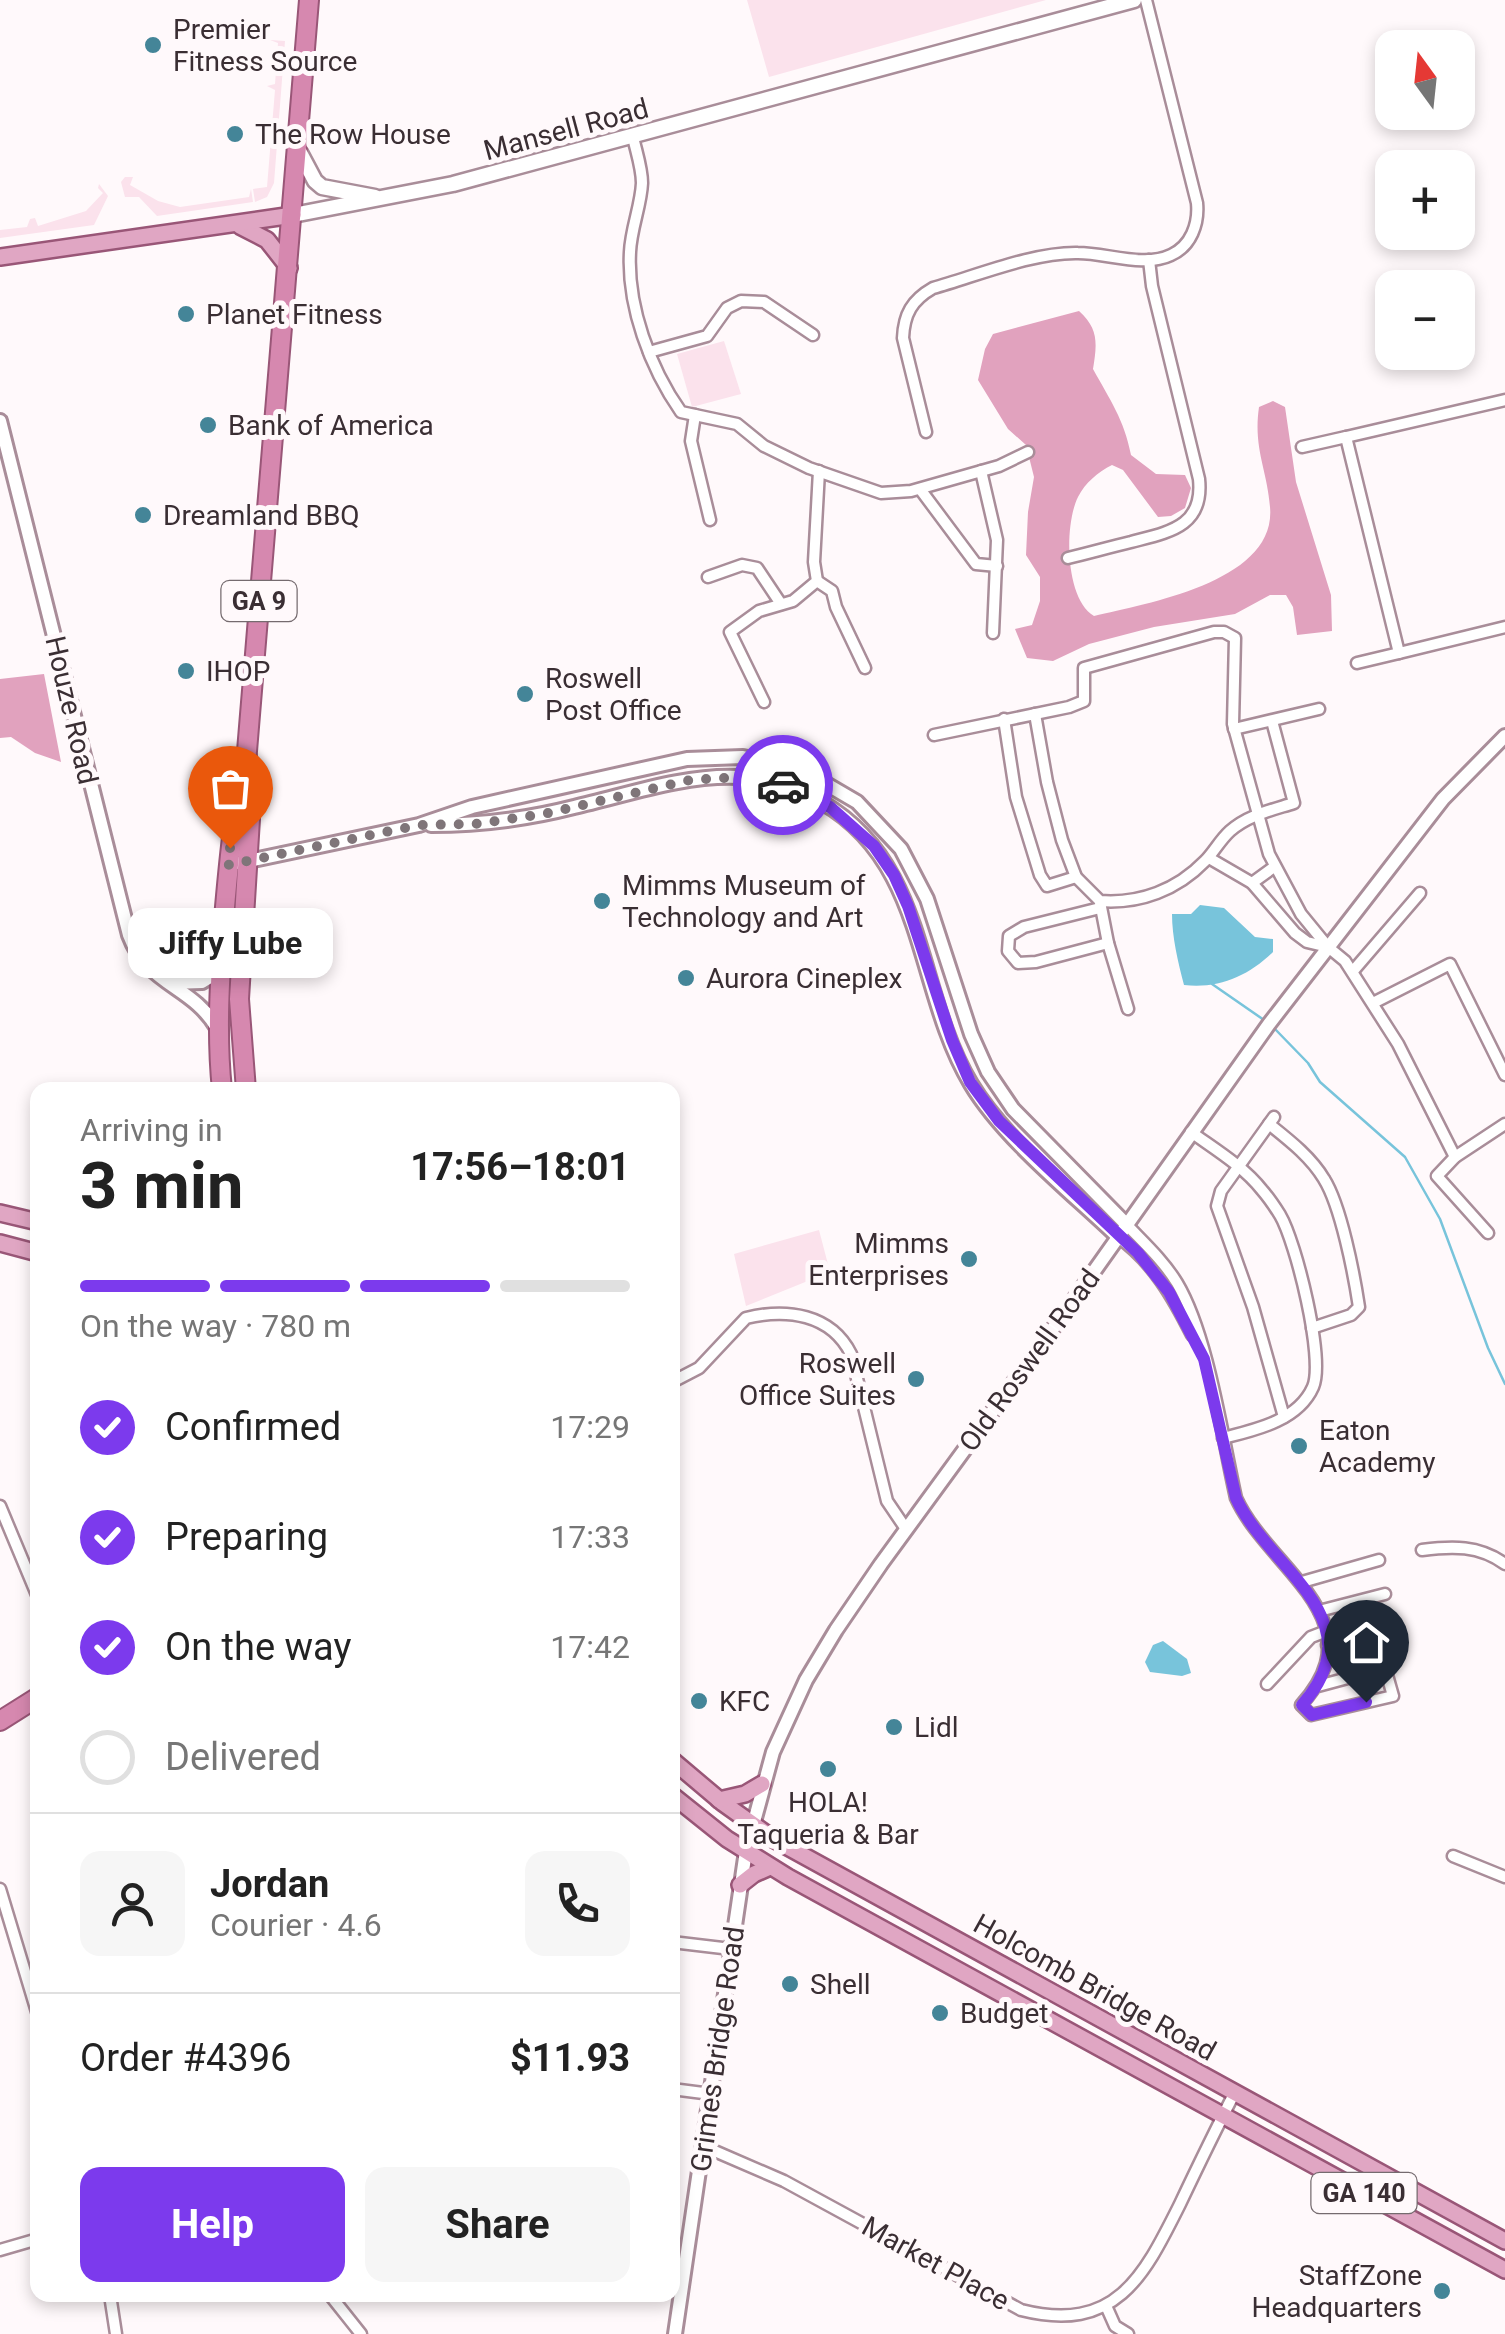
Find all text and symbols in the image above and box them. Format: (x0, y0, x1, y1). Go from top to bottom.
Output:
place label: Premier Fitness Source (173, 13, 357, 78)
north arrow (1375, 30, 1475, 130)
map controls (1375, 30, 1475, 370)
marker: Premier Fitness Source (142, 34, 164, 56)
street label: Mansell Road (480, 92, 652, 167)
place label: The Row House (255, 118, 451, 151)
marker: The Row House (224, 123, 246, 145)
button: + (1375, 150, 1475, 250)
button: − (1375, 270, 1475, 370)
place label: Planet Fitness (206, 298, 383, 331)
marker: Planet Fitness (175, 303, 197, 325)
place label: Bank of America (228, 409, 434, 442)
marker: Bank of America (197, 414, 219, 436)
place label: Dreamland BBQ (163, 499, 360, 532)
marker: Dreamland BBQ (132, 504, 154, 526)
road number: GA 9 (222, 581, 296, 621)
street label: Houze Road (38, 633, 105, 787)
place label: IHOP (206, 655, 271, 688)
marker: IHOP (175, 660, 197, 682)
place label: Roswell Post Office (545, 662, 682, 727)
marker: Roswell Post Office (514, 683, 536, 705)
courier (733, 735, 833, 835)
pin (188, 746, 273, 849)
icon: car (756, 758, 811, 813)
icon: bag (203, 761, 258, 816)
place label: Mimms Museum of Technology and Art (622, 869, 866, 934)
marker: Mimms Museum of Technology and Art (591, 890, 613, 912)
callout: Jiffy Lube (128, 908, 332, 978)
text: Jiffy Lube (159, 924, 302, 962)
place label: Aurora Cineplex (706, 962, 903, 995)
marker: Aurora Cineplex (675, 967, 697, 989)
text: Arriving in (80, 1111, 223, 1149)
text: 17:56–18:01 (410, 1145, 630, 1189)
text: 3 min (80, 1148, 243, 1224)
place label: Mimms Enterprises (808, 1227, 949, 1292)
marker: Mimms Enterprises (958, 1248, 980, 1270)
street label: Old Roswell Road (952, 1263, 1107, 1458)
text: On the way · 780 m (80, 1307, 351, 1345)
place label: Roswell Office Suites (739, 1347, 896, 1412)
marker: Roswell Office Suites (905, 1368, 927, 1390)
icon: check (80, 1400, 135, 1455)
text: Confirmed (165, 1405, 341, 1449)
text: 17:29 (550, 1408, 630, 1446)
place label: Eaton Academy (1319, 1414, 1436, 1479)
marker: Eaton Academy (1288, 1435, 1310, 1457)
icon: check (80, 1510, 135, 1565)
text: Preparing (165, 1515, 328, 1559)
text: 17:33 (550, 1518, 630, 1556)
pin (1324, 1600, 1409, 1703)
icon: home (1339, 1615, 1394, 1670)
icon: check (80, 1620, 135, 1675)
text: On the way (165, 1625, 351, 1669)
text: 17:42 (550, 1628, 630, 1666)
place label: KFC (719, 1685, 770, 1718)
marker: KFC (688, 1690, 710, 1712)
place label: Lidl (914, 1711, 959, 1744)
marker: Lidl (883, 1716, 905, 1738)
text: Delivered (165, 1735, 321, 1779)
marker: HOLA! Taqueria & Bar (817, 1758, 839, 1780)
place label: HOLA! Taqueria & Bar (737, 1786, 919, 1851)
button: person (80, 1851, 185, 1956)
button: phone (525, 1851, 630, 1956)
text: Jordan (210, 1862, 329, 1906)
text: Courier · 4.6 (210, 1906, 382, 1944)
street label: Holcomb Bridge Road (968, 1907, 1222, 2068)
street label: Grimes Bridge Road (684, 1924, 751, 2174)
place label: Shell (810, 1968, 871, 2001)
marker: Shell (779, 1973, 801, 1995)
place label: Budget (960, 1997, 1048, 2030)
marker: Budget (929, 2002, 951, 2024)
text: Order #4396 (80, 2036, 291, 2080)
text: $11.93 (510, 2036, 630, 2080)
button: Help (80, 2167, 345, 2282)
button: Share (365, 2167, 630, 2282)
road number: GA 140 (1312, 2173, 1416, 2213)
street label: Market Place (856, 2209, 1015, 2317)
place label: StaffZone Headquarters (1251, 2259, 1422, 2324)
marker: StaffZone Headquarters (1431, 2280, 1453, 2302)

